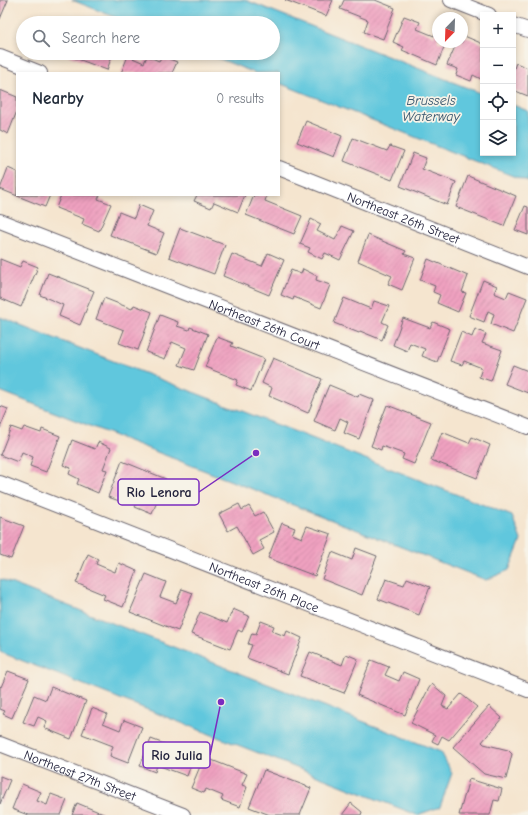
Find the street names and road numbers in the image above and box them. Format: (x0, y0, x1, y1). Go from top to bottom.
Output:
street label: Northeast 26th Street (345, 188, 463, 247)
street label: Northeast 26th Court (207, 296, 323, 353)
street label: Northeast 26th Place (207, 558, 322, 615)
street label: Northeast 27th Street (22, 747, 139, 804)

